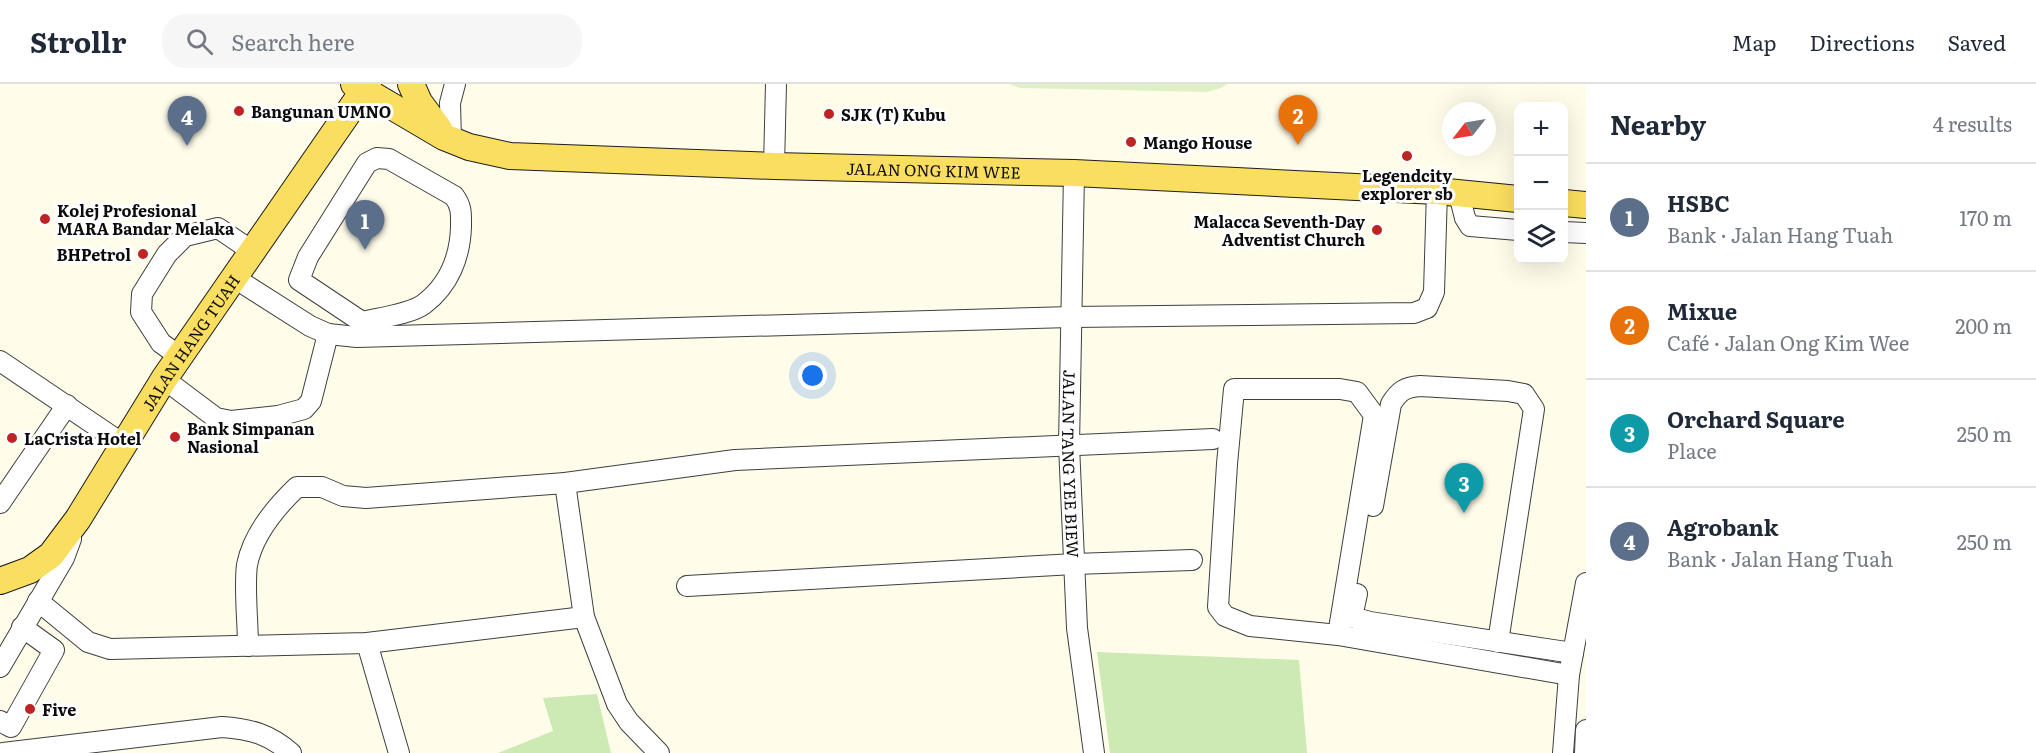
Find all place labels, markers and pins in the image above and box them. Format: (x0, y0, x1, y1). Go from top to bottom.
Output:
pin: 2 (1278, 95, 1318, 145)
pin: 4 (168, 97, 207, 146)
place label: Bangunan UMNO (251, 99, 391, 123)
place label: SJK (T) Kubu (841, 102, 946, 126)
marker: Bangunan UMNO (232, 104, 246, 118)
marker: SJK (T) Kubu (822, 107, 836, 121)
place label: Mango House (1143, 130, 1252, 154)
marker: Mango House (1124, 135, 1138, 149)
marker: Legendcity explorer sb (1400, 149, 1414, 163)
place label: Legendcity explorer sb (1361, 163, 1453, 205)
place label: Kolej Profesional MARA Bandar Melaka (57, 198, 235, 240)
pin: 1 (346, 200, 385, 250)
place label: Malacca Seventh-Day Adventist Church (1194, 209, 1365, 251)
marker: Kolej Profesional MARA Bandar Melaka (38, 212, 52, 226)
marker: Malacca Seventh-Day Adventist Church (1370, 223, 1384, 237)
place label: BHPetrol (56, 242, 131, 266)
marker: BHPetrol (136, 247, 150, 261)
place label: Bank Simpanan Nasional (187, 416, 315, 458)
place label: LaCrista Hotel (24, 426, 142, 450)
marker: Bank Simpanan Nasional (168, 430, 182, 444)
marker: LaCrista Hotel (5, 431, 19, 445)
pin: 3 (1444, 464, 1484, 513)
place label: Five (42, 697, 76, 721)
marker: Five (23, 702, 37, 716)

